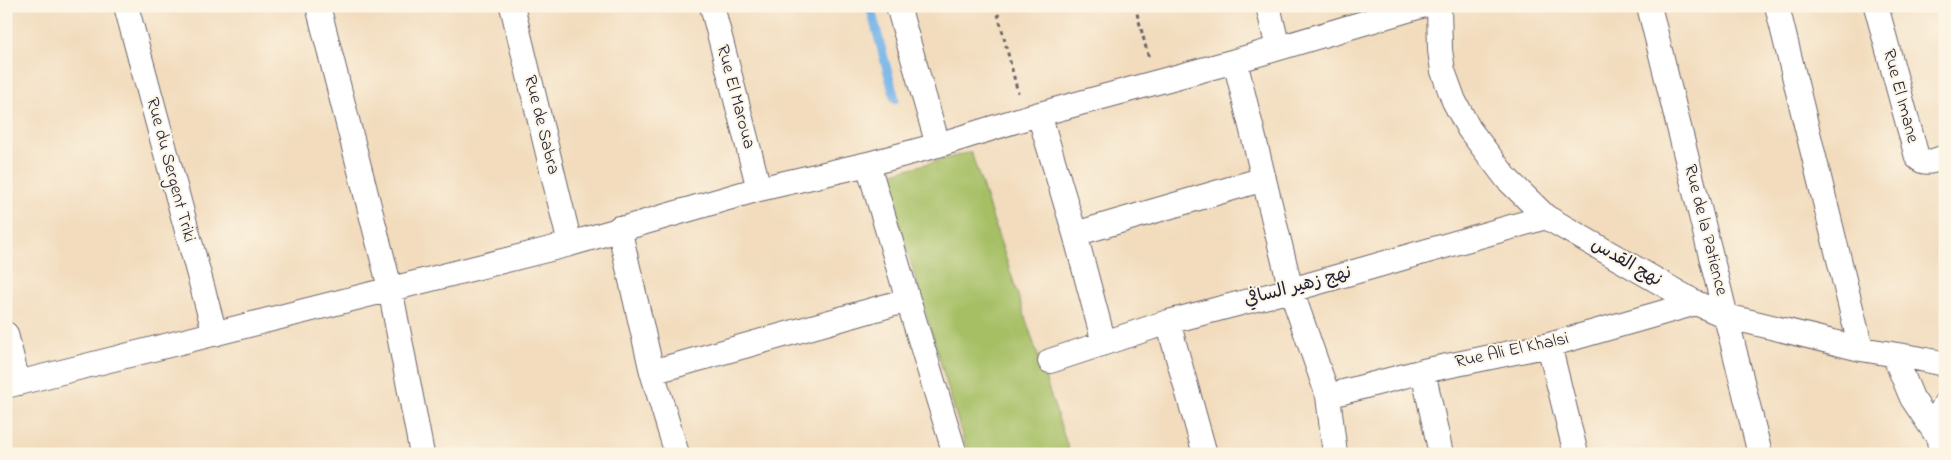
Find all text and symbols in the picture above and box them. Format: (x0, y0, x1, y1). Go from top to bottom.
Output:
street label: Rue El Maroua (709, 42, 761, 152)
street label: Rue El Imane (1875, 46, 1925, 147)
street label: Rue de Sabra (516, 73, 566, 177)
street label: Rue du Sergent Triki (137, 95, 202, 245)
street label: Rue de la Patience (1676, 162, 1734, 299)
street label: نهج القدس (1586, 232, 1666, 294)
street label: نهج زهير السافي (1241, 259, 1355, 314)
street label: Rue Ali El Khalsi (1453, 326, 1571, 376)

